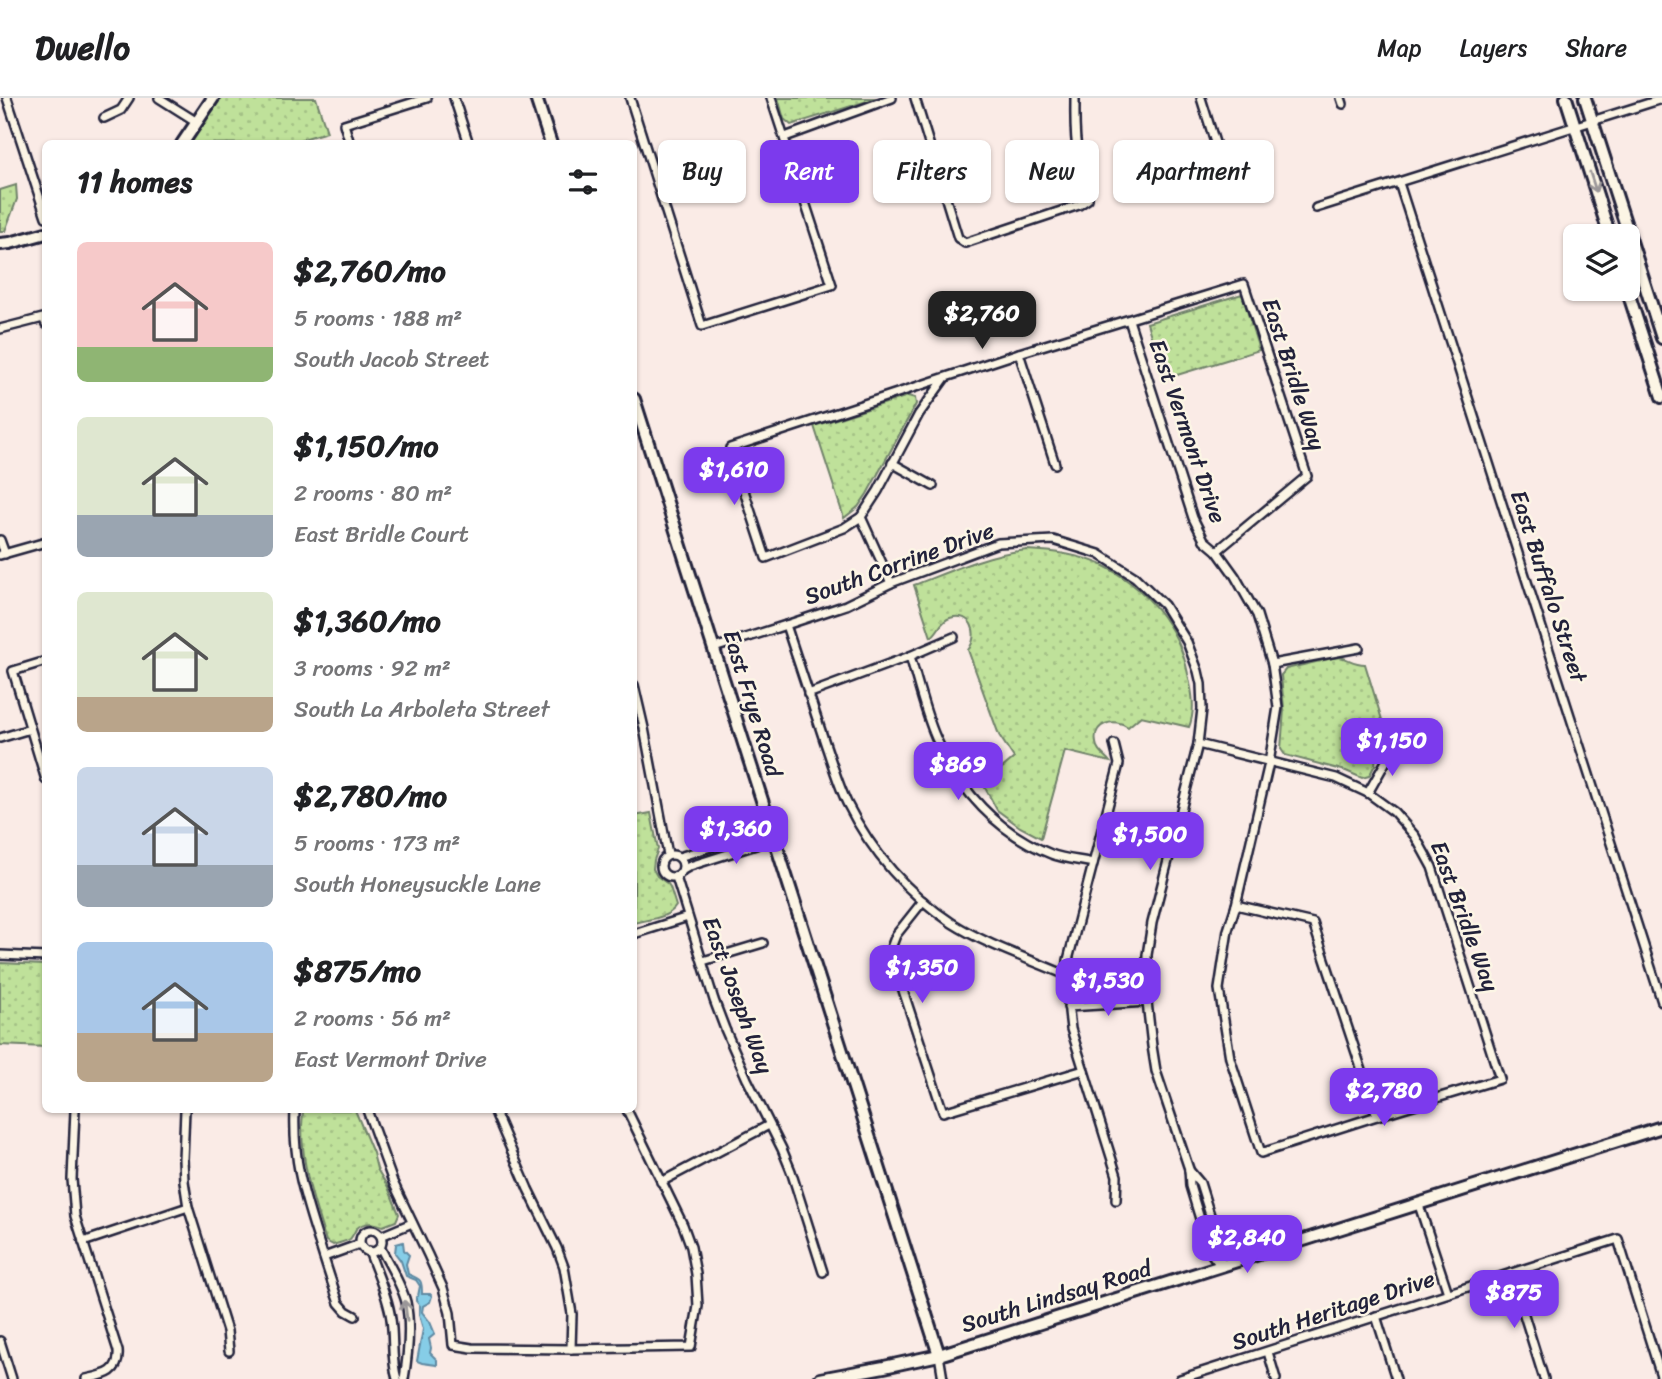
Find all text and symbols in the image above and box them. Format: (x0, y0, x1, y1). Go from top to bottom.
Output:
text: Dwello (35, 19, 130, 77)
text: Map (1377, 27, 1422, 69)
text: Layers (1460, 27, 1527, 69)
text: Share (1565, 27, 1627, 69)
chip: Buy (658, 140, 746, 203)
chip: Rent (760, 140, 859, 203)
chip: Filters (873, 140, 991, 203)
chip: New (1005, 140, 1099, 203)
chip: Apartment (1113, 140, 1274, 203)
text: 11 homes (77, 155, 192, 209)
icon: filters (564, 163, 602, 201)
one-way arrow (1587, 170, 1600, 192)
map controls (1563, 224, 1640, 301)
button: layers (1563, 224, 1640, 301)
text: $2,760/mo (294, 244, 446, 298)
icon: home (133, 270, 217, 354)
pin: $2,760 (925, 292, 1039, 351)
text: $2,760 (944, 293, 1020, 334)
street label: East Bridle Way (1250, 293, 1338, 456)
text: 5 rooms · 188 m² (294, 298, 462, 339)
street label: East Vermont Drive (1137, 333, 1238, 529)
text: South Jacob Street (294, 339, 489, 380)
text: $1,150/mo (294, 419, 438, 473)
icon: home (133, 445, 217, 529)
pin: $1,610 (677, 448, 791, 507)
text: $1,610 (700, 449, 769, 490)
text: 2 rooms · 80 m² (294, 473, 452, 514)
street label: East Buffalo Street (1498, 485, 1599, 689)
street label: South Corrine Drive (798, 510, 1000, 617)
text: East Bridle Court (294, 514, 469, 555)
text: $1,360/mo (294, 594, 441, 648)
icon: home (133, 620, 217, 704)
street label: East Frye Road (711, 624, 795, 784)
text: 3 rooms · 92 m² (294, 648, 451, 689)
text: South La Arboleta Street (294, 689, 550, 730)
pin: $1,150 (1335, 718, 1449, 778)
text: $1,150 (1357, 720, 1427, 761)
pin: $869 (917, 742, 999, 802)
text: $869 (930, 744, 986, 785)
text: $2,780/mo (294, 769, 447, 823)
icon: home (133, 795, 217, 879)
pin: $1,360 (679, 806, 793, 866)
text: $1,360 (700, 808, 772, 849)
pin: $1,500 (1093, 812, 1207, 872)
text: $1,500 (1113, 814, 1187, 855)
text: 5 rooms · 173 m² (294, 823, 460, 864)
street label: East Bridle Way (1418, 835, 1511, 998)
text: South Honeysuckle Lane (294, 864, 541, 905)
street label: East Joseph Way (690, 911, 785, 1080)
text: $875/mo (294, 944, 421, 998)
pin: $1,350 (865, 946, 979, 1005)
text: $1,350 (886, 947, 958, 988)
pin: $1,530 (1051, 958, 1165, 1018)
text: $1,530 (1072, 960, 1144, 1001)
icon: home (133, 970, 217, 1054)
text: 2 rooms · 56 m² (294, 998, 451, 1039)
text: East Vermont Drive (294, 1039, 487, 1080)
pin: $2,780 (1327, 1068, 1441, 1128)
text: $2,780 (1346, 1070, 1422, 1111)
pin: $2,840 (1190, 1216, 1304, 1275)
text: $2,840 (1208, 1217, 1286, 1258)
street label: South Lindsay Road (956, 1247, 1158, 1345)
street label: South Heritage Drive (1226, 1258, 1440, 1363)
pin: $875 (1473, 1270, 1555, 1330)
text: $875 (1486, 1272, 1542, 1313)
one-way arrow (400, 1300, 413, 1323)

